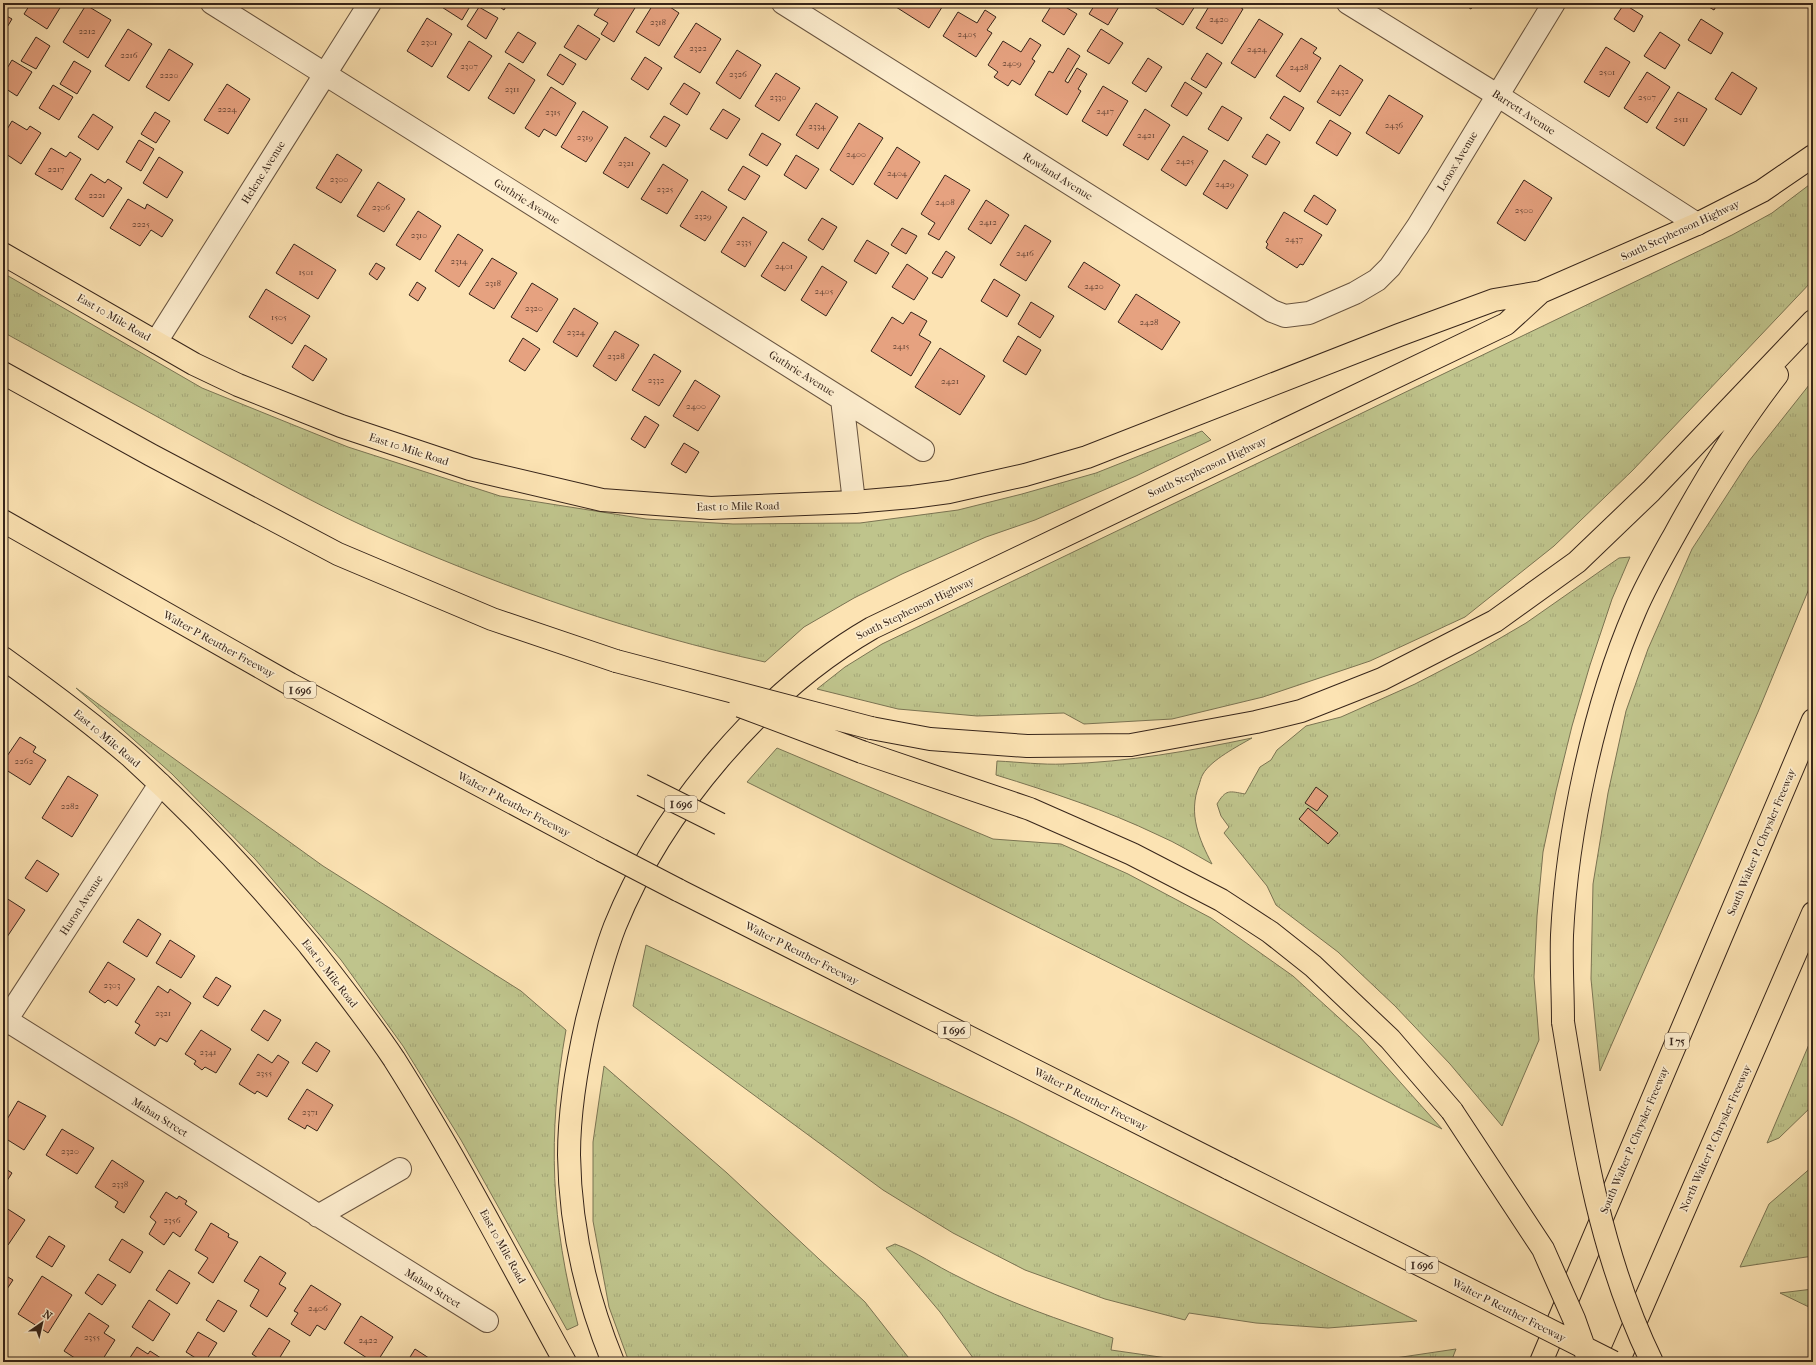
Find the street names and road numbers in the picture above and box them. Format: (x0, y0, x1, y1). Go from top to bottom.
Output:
street label: Barrett Avenue (1490, 87, 1558, 138)
street label: Lenox Avenue (1434, 129, 1481, 193)
street label: Helene Avenue (239, 138, 288, 206)
street label: Rowland Avenue (1021, 150, 1095, 203)
street label: Guthrie Avenue (491, 176, 563, 227)
street label: South Stephenson Highway (1619, 197, 1743, 264)
street label: East 10 Mile Road (75, 291, 154, 344)
street label: Guthrie Avenue (766, 348, 838, 399)
street label: East 10 Mile Road (367, 430, 451, 469)
street label: South Stephenson Highway (1146, 434, 1270, 501)
street label: East 10 Mile Road (696, 499, 781, 514)
street label: South Stephenson Highway (854, 574, 977, 643)
street label: Walter P Reuther Freeway (160, 608, 278, 681)
road number: I 696 (284, 682, 316, 698)
street label: East 10 Mile Road (71, 707, 143, 771)
street label: South Walter P. Chrysler Freeway (1725, 766, 1799, 918)
street label: Walter P Reuther Freeway (454, 769, 573, 840)
road number: I 696 (665, 796, 697, 812)
street label: Huron Avenue (57, 872, 106, 938)
street label: Walter P Reuther Freeway (742, 919, 862, 988)
street label: East 10 Mile Road (299, 937, 361, 1011)
road number: I 696 (938, 1022, 970, 1038)
road number: I 75 (1665, 1033, 1689, 1049)
street label: North Walter P. Chrysler Freeway (1677, 1062, 1754, 1214)
street label: South Walter P. Chrysler Freeway (1598, 1064, 1672, 1216)
street label: Walter P Reuther Freeway (1031, 1065, 1151, 1134)
street label: Mahan Street (129, 1095, 190, 1140)
street label: East 10 Mile Road (477, 1207, 529, 1287)
road number: I 696 (1406, 1257, 1438, 1273)
street label: Mahan Street (402, 1266, 463, 1311)
street label: Walter P Reuther Freeway (1449, 1276, 1569, 1345)

